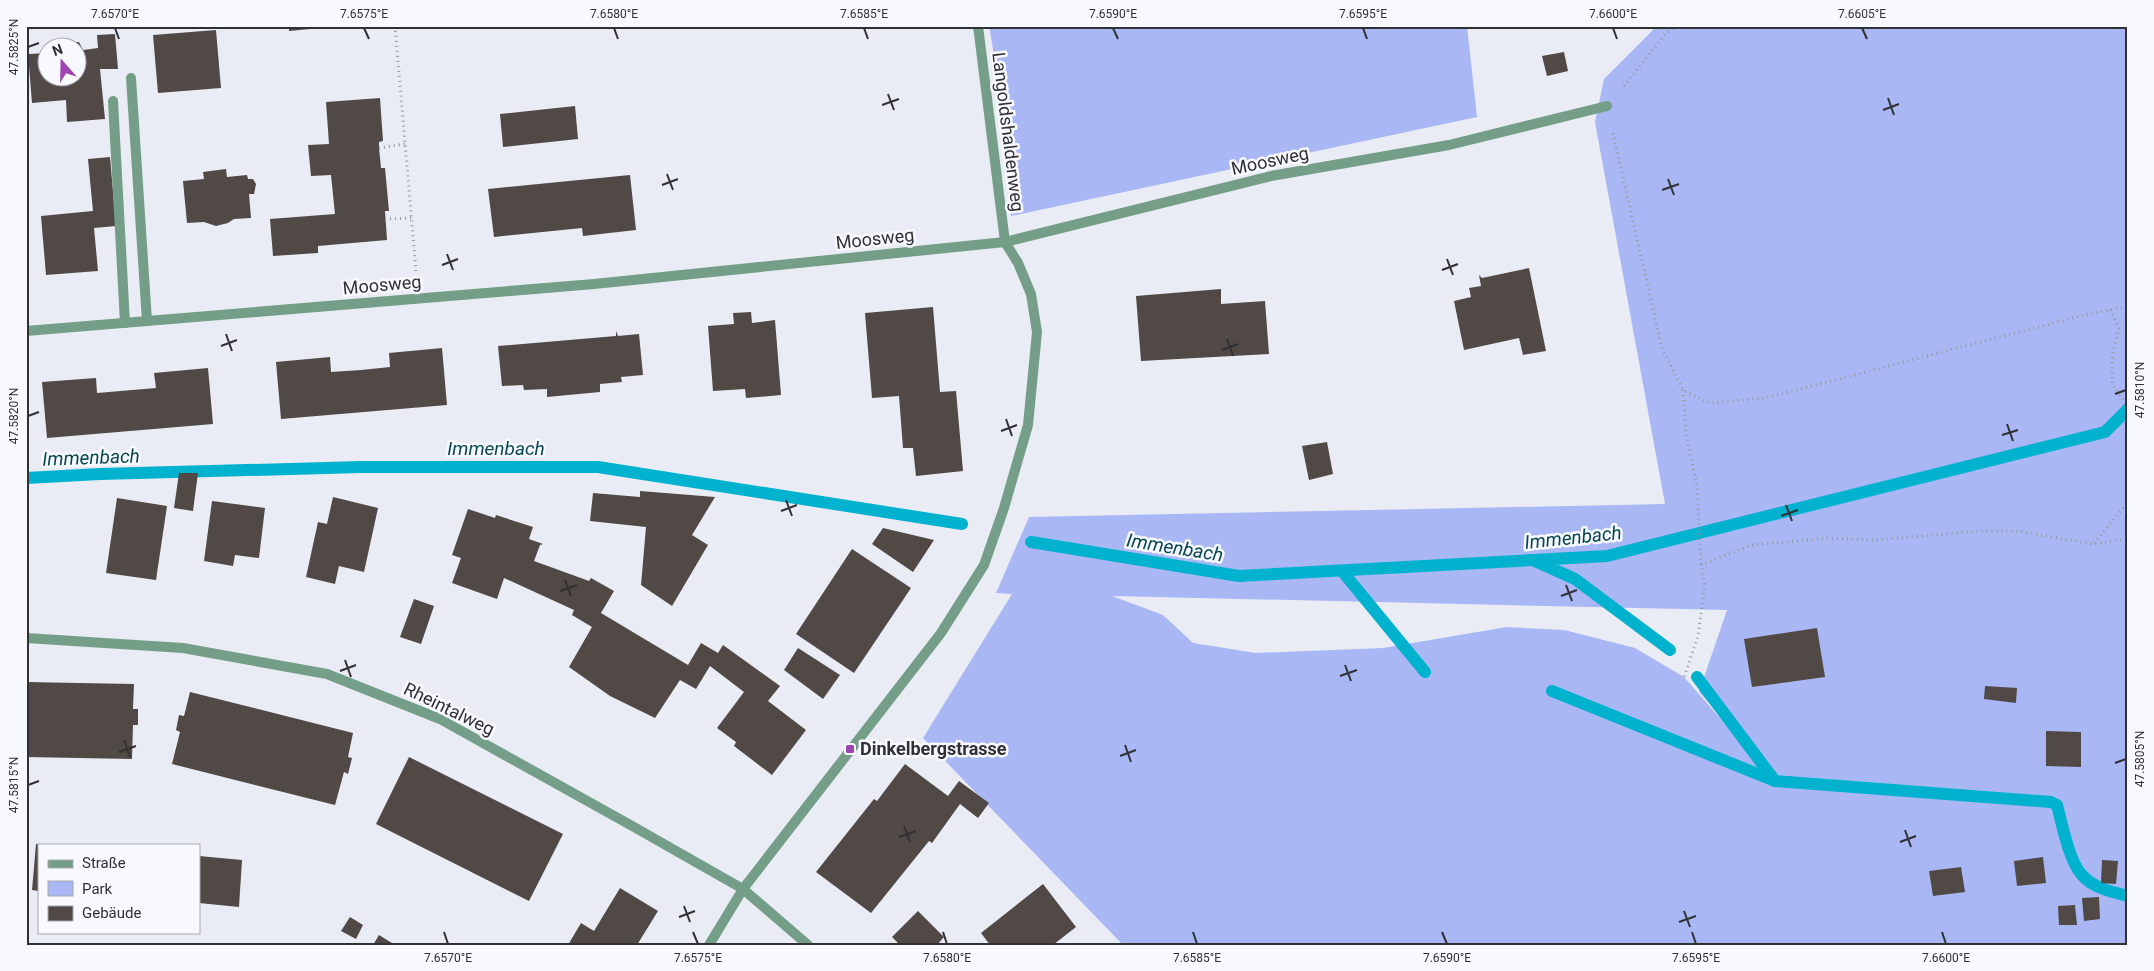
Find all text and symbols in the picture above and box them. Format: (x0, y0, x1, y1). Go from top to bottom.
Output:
text: 7.6570°E (91, 7, 139, 21)
text: 7.6575°E (340, 7, 388, 21)
text: 7.6580°E (590, 7, 638, 21)
text: 7.6585°E (840, 7, 888, 21)
text: 7.6590°E (1089, 7, 1137, 21)
text: 7.6595°E (1339, 7, 1387, 21)
text: 7.6600°E (1589, 7, 1637, 21)
text: 7.6605°E (1838, 7, 1886, 21)
text: 47.5825°N (7, 19, 21, 75)
north arrow (38, 38, 88, 88)
text: N (50, 41, 65, 59)
street label: Langoldshaldenweg (988, 51, 1029, 213)
street label: Moosweg (1229, 142, 1311, 179)
street label: Moosweg (835, 224, 915, 253)
street label: Moosweg (342, 271, 422, 298)
text: 47.5810°N (2133, 362, 2147, 418)
text: 47.5820°N (7, 388, 21, 444)
water label: Immenbach (447, 437, 545, 460)
water label: Immenbach (42, 444, 140, 471)
water label: Immenbach (1523, 521, 1623, 554)
water label: Immenbach (1125, 529, 1225, 566)
street label: Rheintalweg (401, 678, 498, 739)
text: 47.5805°N (2133, 731, 2147, 787)
place label: Dinkelbergstrasse (860, 738, 1007, 759)
marker: Dinkelbergstrasse (844, 743, 856, 755)
text: 47.5815°N (7, 757, 21, 813)
legend (38, 844, 200, 934)
text: Straße (82, 854, 126, 872)
text: Park (82, 880, 113, 898)
text: Gebäude (82, 904, 141, 922)
text: 7.6570°E (424, 951, 472, 965)
text: 7.6575°E (674, 951, 722, 965)
text: 7.6580°E (923, 951, 971, 965)
text: 7.6585°E (1173, 951, 1221, 965)
text: 7.6590°E (1423, 951, 1471, 965)
text: 7.6595°E (1672, 951, 1720, 965)
text: 7.6600°E (1922, 951, 1970, 965)

